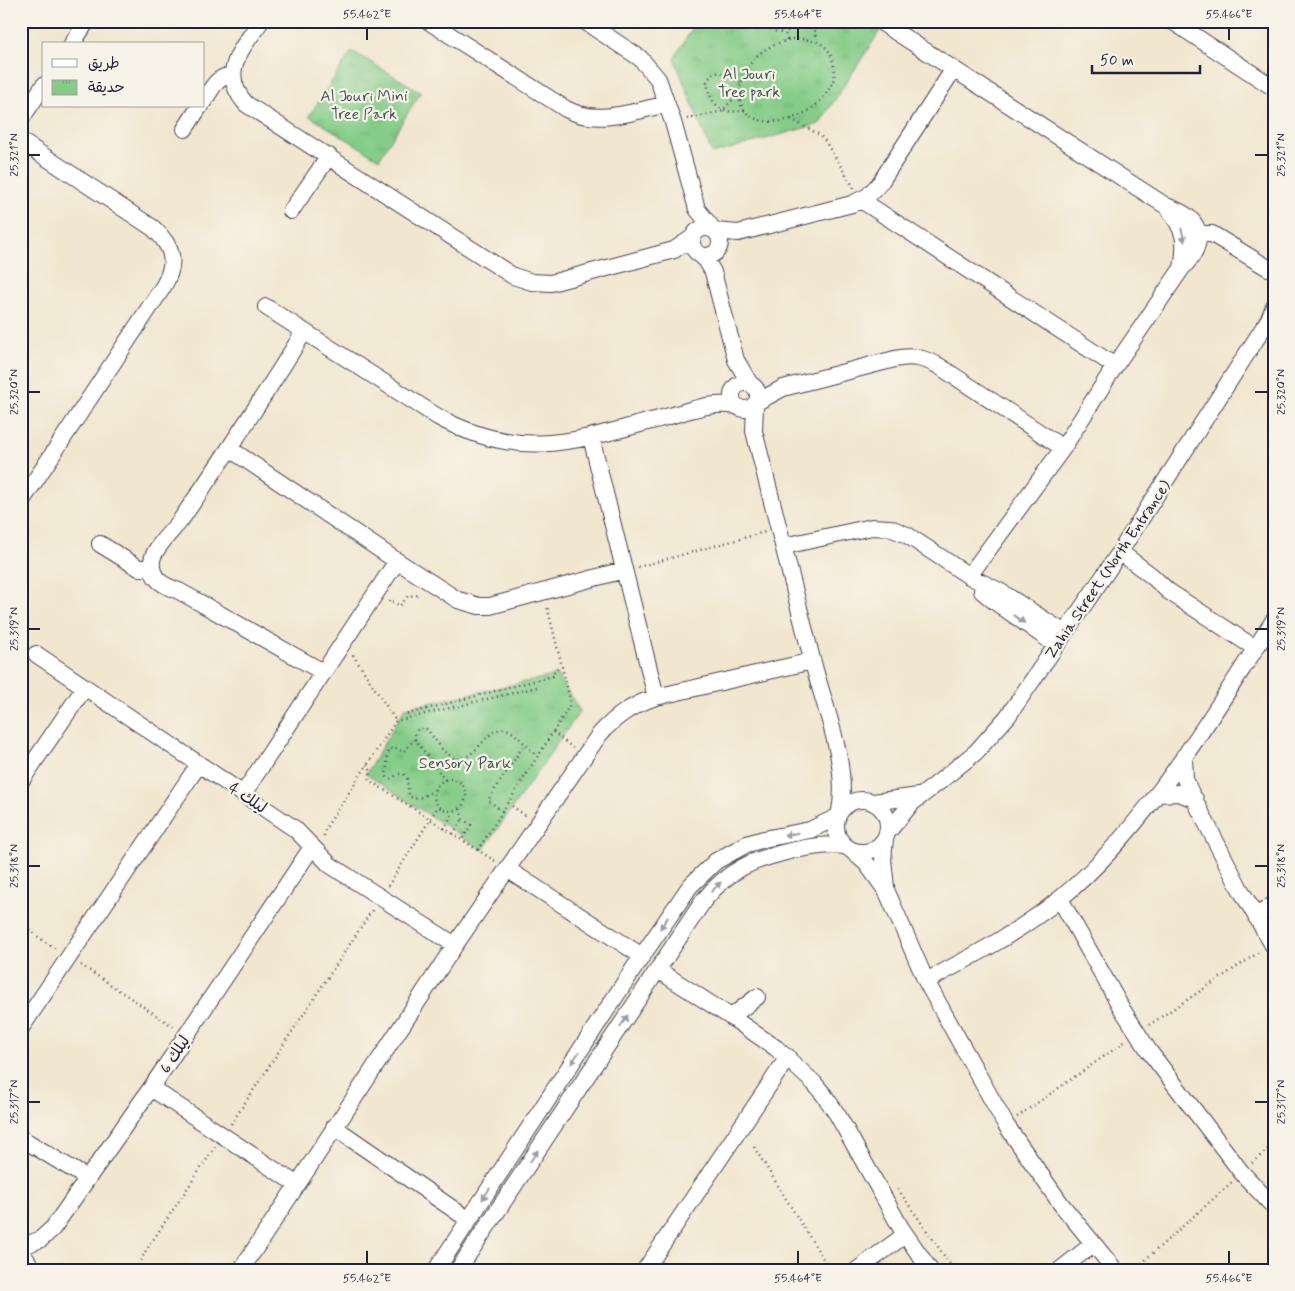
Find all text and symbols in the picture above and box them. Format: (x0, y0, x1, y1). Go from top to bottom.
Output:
text: 55.462°E (343, 7, 391, 23)
text: 55.464°E (774, 7, 822, 23)
text: 55.466°E (1206, 7, 1252, 23)
legend (42, 42, 205, 108)
scale bar (1092, 42, 1200, 74)
text: 50 m (1100, 51, 1134, 71)
text: طريق (88, 54, 120, 74)
park label: Al Jouri Tree park (718, 64, 780, 103)
text: حديقة (88, 78, 125, 98)
park label: Al Jouri Mini Tree Park (320, 86, 408, 125)
text: 25.321°N (7, 133, 23, 177)
text: 25.321°N (1274, 133, 1290, 177)
one-way arrow (1179, 227, 1187, 243)
text: 25.320°N (7, 369, 23, 415)
text: 25.320°N (1274, 369, 1290, 415)
street label: Zahia Street (North Entrance) (1040, 476, 1176, 663)
text: 25.319°N (7, 607, 23, 651)
text: 25.319°N (1274, 607, 1290, 651)
one-way arrow (1012, 614, 1026, 624)
park label: Sensory Park (419, 753, 511, 774)
street label: ليلك 4 (224, 778, 271, 819)
one-way arrow (783, 830, 799, 838)
text: 25.318°N (7, 844, 23, 888)
text: 25.318°N (1274, 844, 1290, 888)
one-way arrow (709, 881, 721, 893)
one-way arrow (659, 916, 669, 930)
one-way arrow (619, 1015, 629, 1028)
street label: ليلك 6 (155, 1032, 195, 1078)
one-way arrow (570, 1052, 579, 1065)
text: 25.317°N (7, 1080, 23, 1124)
text: 25.317°N (1274, 1080, 1290, 1124)
one-way arrow (529, 1150, 539, 1163)
one-way arrow (481, 1188, 490, 1201)
text: 55.462°E (343, 1271, 391, 1287)
text: 55.464°E (774, 1271, 822, 1287)
text: 55.466°E (1206, 1271, 1252, 1287)

